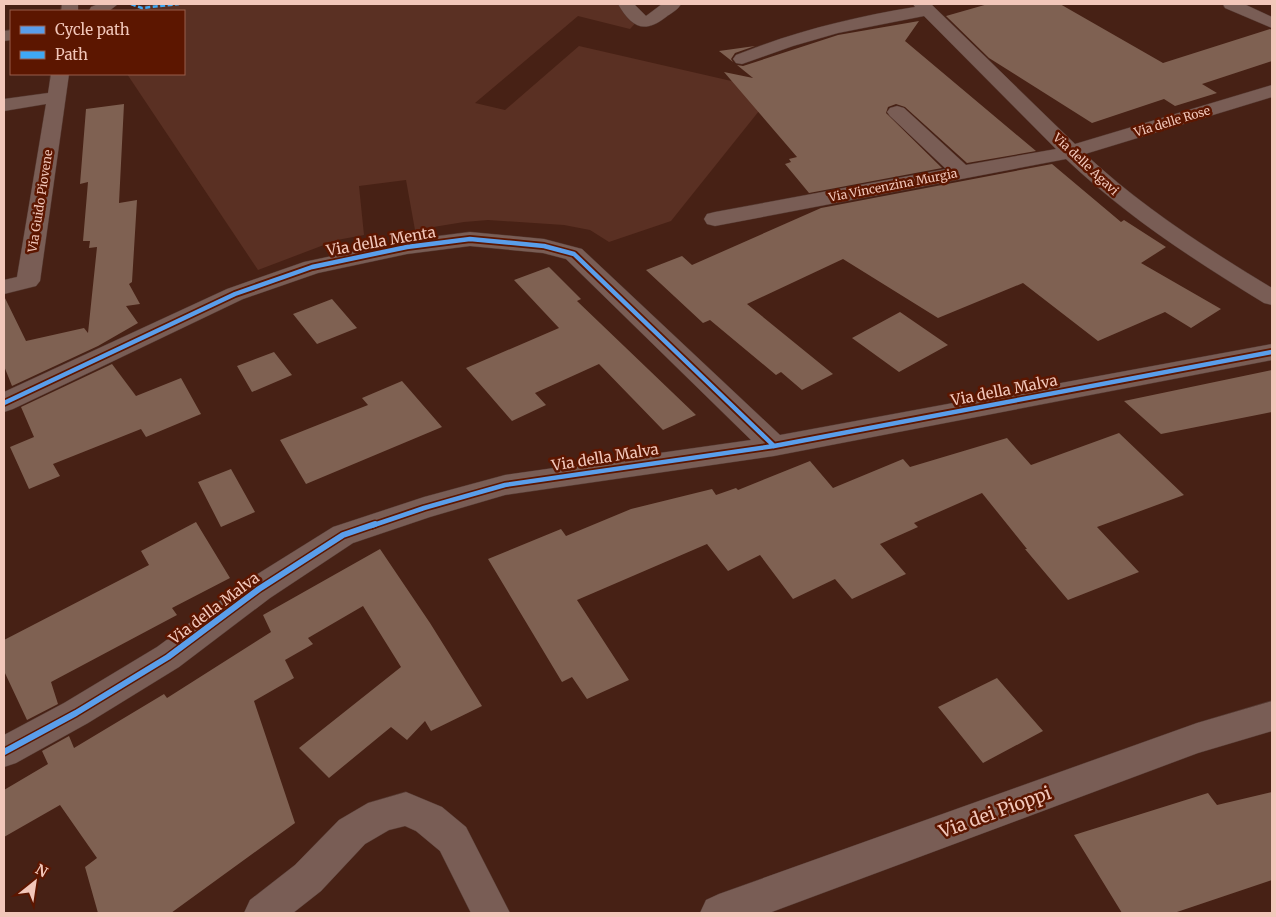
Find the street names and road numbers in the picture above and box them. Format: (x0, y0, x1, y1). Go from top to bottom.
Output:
street label: Via delle Rose (1131, 102, 1212, 140)
street label: Via delle Agavi (1049, 129, 1122, 198)
street label: Via Guido Piovene (24, 149, 56, 254)
street label: Via Vincenzina Murgia (827, 165, 959, 205)
street label: Via della Menta (324, 222, 437, 260)
street label: Via della Malva (948, 370, 1059, 410)
street label: Via della Malva (549, 439, 660, 475)
street label: Via della Malva (164, 568, 263, 649)
street label: Via dei Pioppi (935, 781, 1054, 843)

